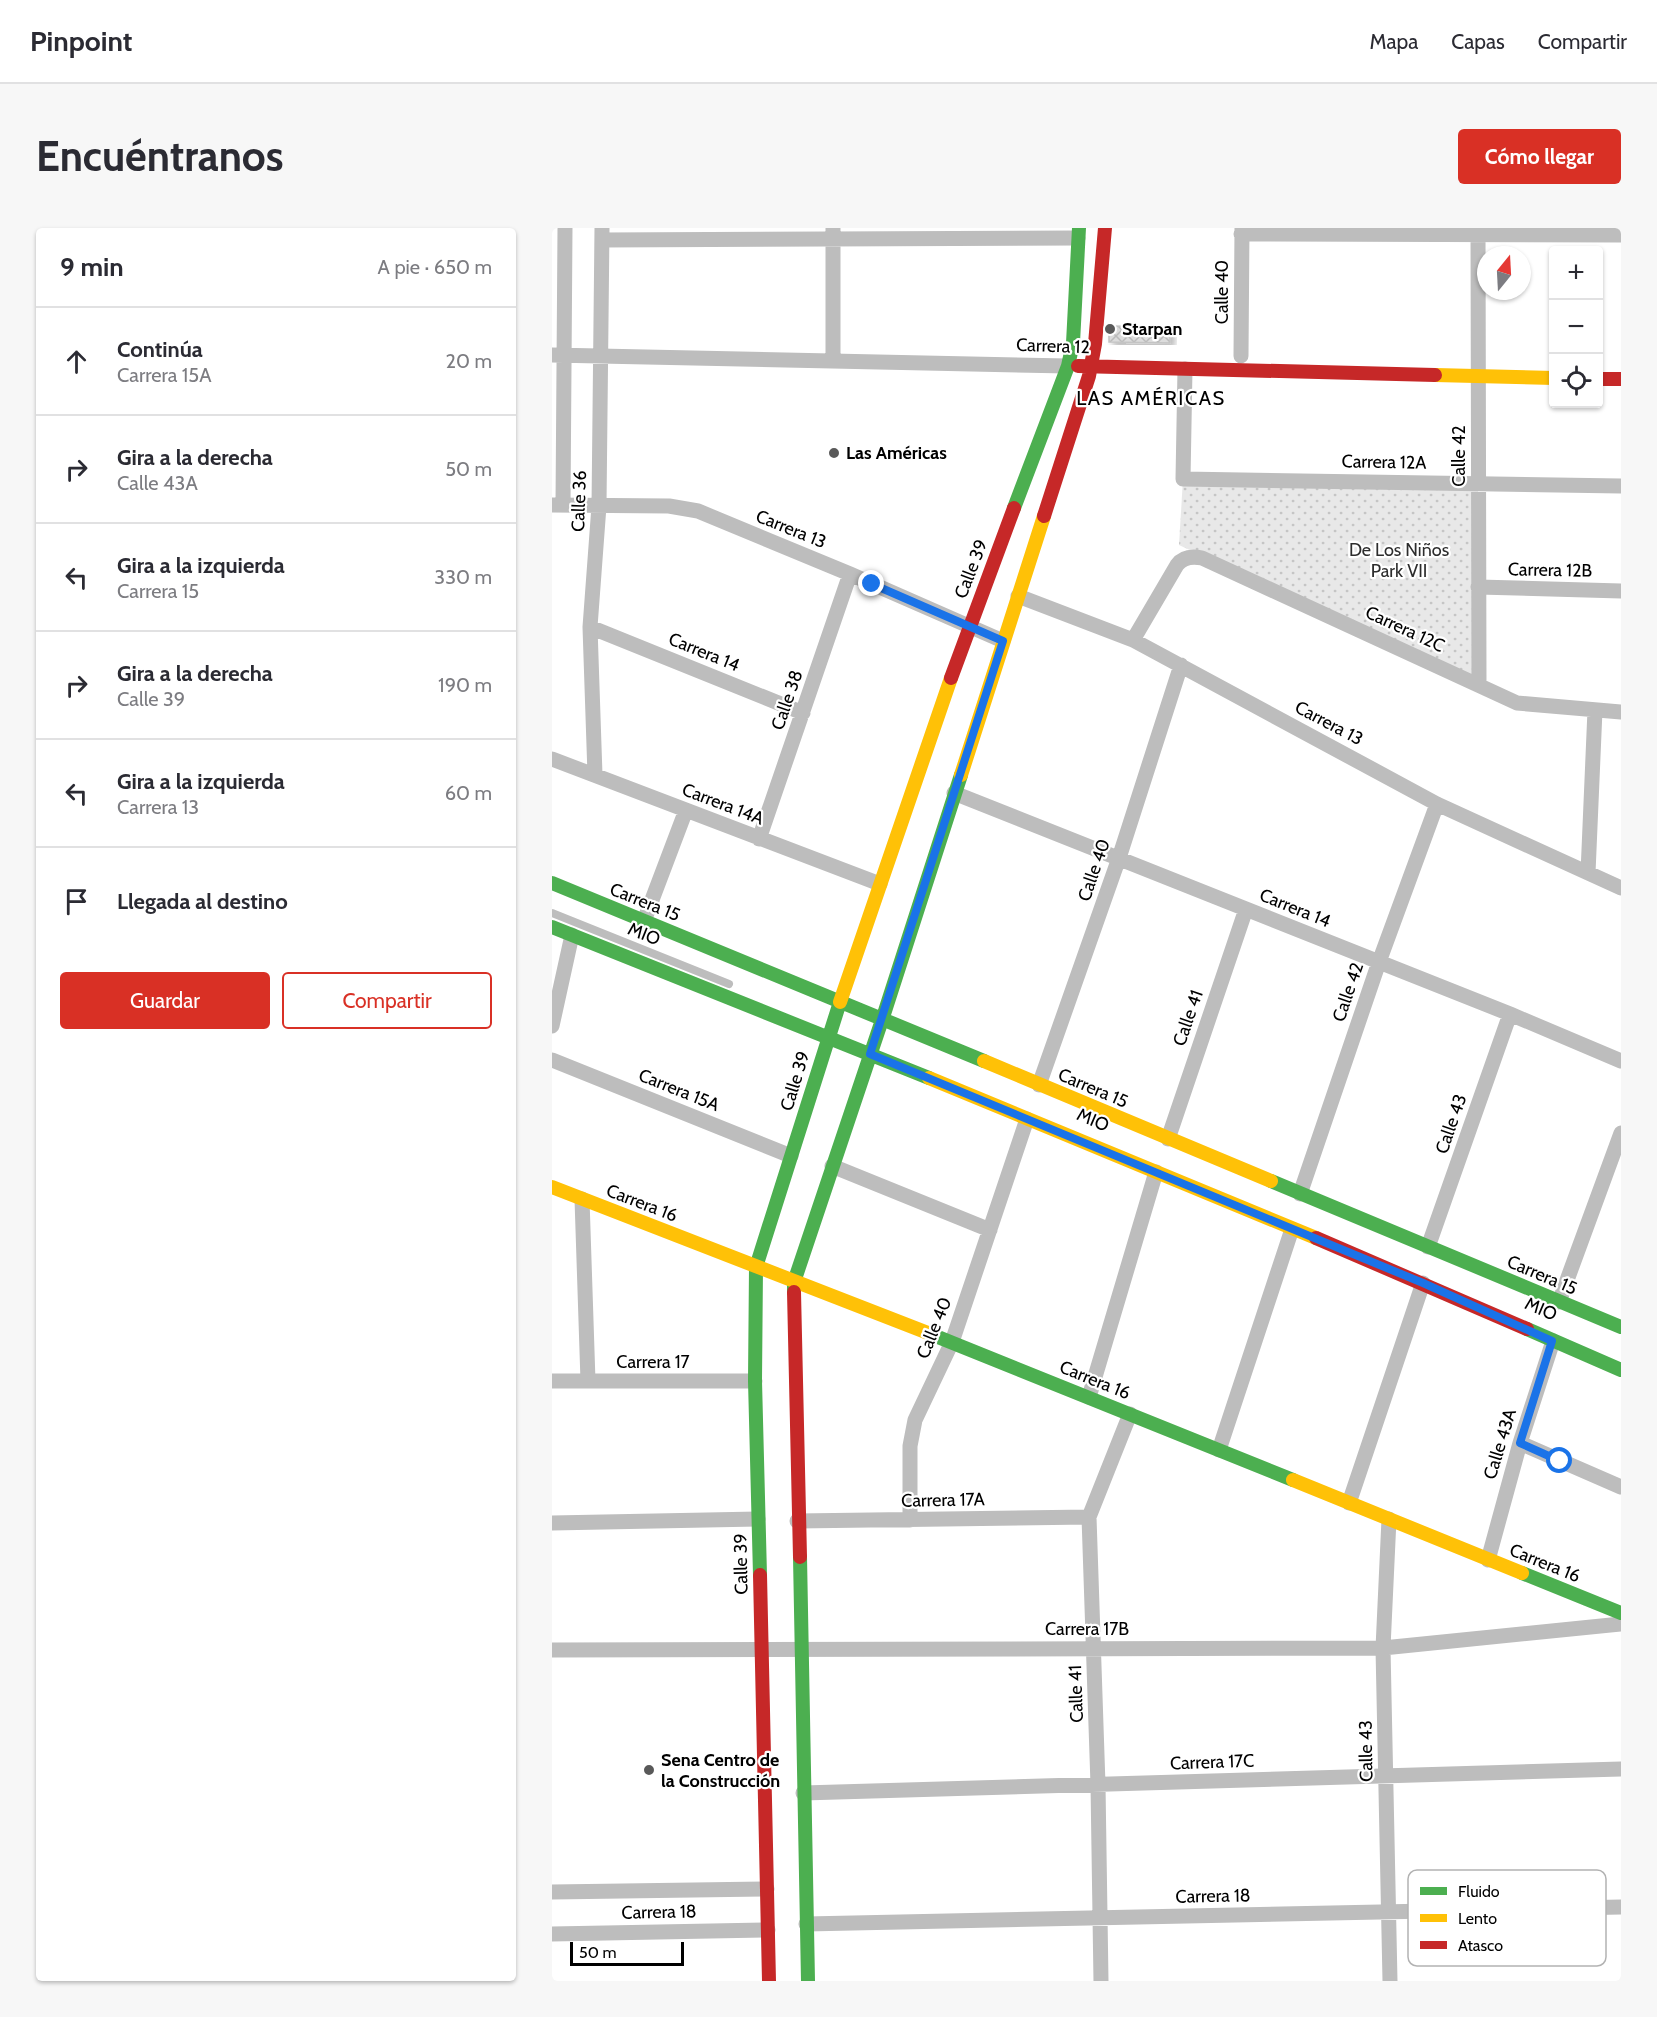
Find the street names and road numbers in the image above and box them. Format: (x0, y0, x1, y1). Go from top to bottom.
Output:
street label: Calle 40 (1211, 260, 1233, 324)
street label: Carrera 12 (1016, 334, 1090, 358)
street label: Calle 42 (1448, 425, 1470, 487)
street label: Carrera 12A (1341, 450, 1427, 474)
street label: Calle 36 (567, 470, 591, 532)
street label: Carrera 13 (753, 505, 829, 553)
street label: Calle 39 (950, 536, 992, 602)
street label: Carrera 12B (1508, 558, 1593, 582)
street label: Carrera 12C (1362, 601, 1448, 657)
street label: Carrera 14 (665, 628, 743, 676)
street label: Calle 38 (766, 667, 808, 733)
street label: Carrera 13 (1291, 696, 1367, 750)
street label: Carrera 14A (679, 778, 767, 830)
street label: Calle 40 (1073, 836, 1115, 904)
street label: Carrera 15 (607, 878, 683, 926)
street label: Carrera 14 (1256, 884, 1334, 932)
street label: MIO (625, 918, 664, 950)
street label: Calle 42 (1328, 959, 1368, 1025)
street label: Calle 41 (1168, 987, 1208, 1049)
street label: Calle 39 (776, 1048, 814, 1114)
street label: Carrera 15 (1055, 1063, 1131, 1113)
street label: Carrera 15A (635, 1064, 723, 1116)
street label: Calle 43 (1431, 1091, 1471, 1157)
street label: MIO (1074, 1103, 1113, 1137)
street label: Carrera 16 (603, 1179, 681, 1227)
street label: Carrera 15 (1504, 1250, 1580, 1300)
street label: MIO (1522, 1292, 1561, 1326)
street label: Calle 40 (912, 1294, 956, 1362)
street label: Carrera 17 (616, 1351, 690, 1373)
street label: Carrera 16 (1056, 1356, 1134, 1404)
street label: Calle 43A (1479, 1406, 1521, 1482)
street label: Carrera 17A (901, 1488, 985, 1512)
street label: Calle 39 (729, 1533, 753, 1595)
street label: Carrera 16 (1506, 1539, 1584, 1587)
street label: Carrera 17B (1045, 1618, 1129, 1640)
street label: Calle 41 (1064, 1665, 1088, 1723)
street label: Calle 43 (1354, 1720, 1378, 1782)
street label: Carrera 17C (1170, 1750, 1254, 1774)
street label: Carrera 18 (1175, 1884, 1251, 1908)
street label: Carrera 18 (621, 1900, 697, 1924)

